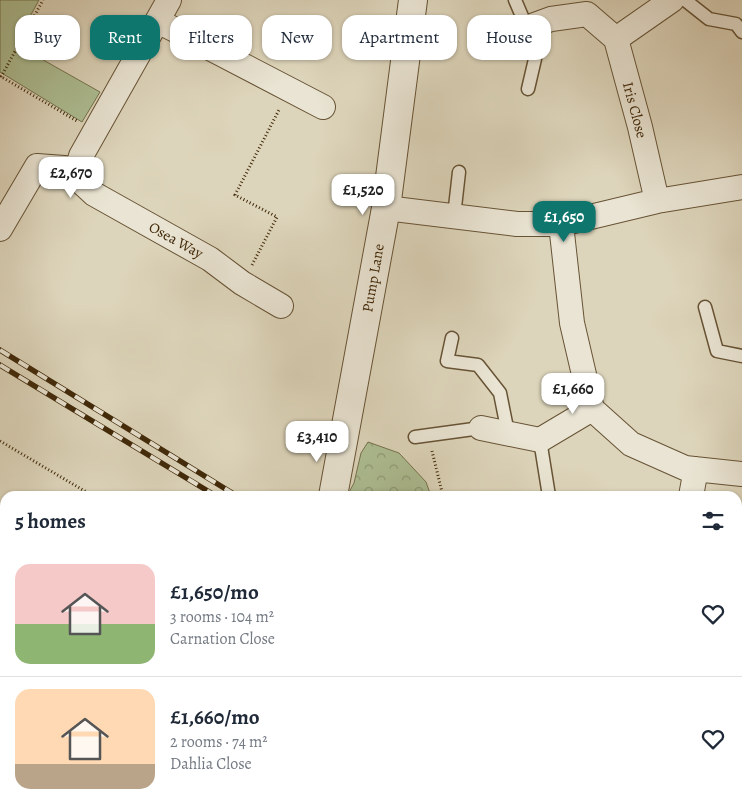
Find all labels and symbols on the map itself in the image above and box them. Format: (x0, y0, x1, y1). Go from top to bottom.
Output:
street label: Iris Close (618, 80, 652, 141)
pin: £2,670 (30, 156, 112, 199)
pin: £1,520 (322, 174, 404, 216)
pin: £1,650 (523, 200, 605, 243)
street label: Osea Way (145, 217, 207, 263)
street label: Pump Lane (357, 242, 389, 314)
pin: £1,660 (532, 372, 614, 415)
pin: £3,410 (276, 420, 358, 463)

